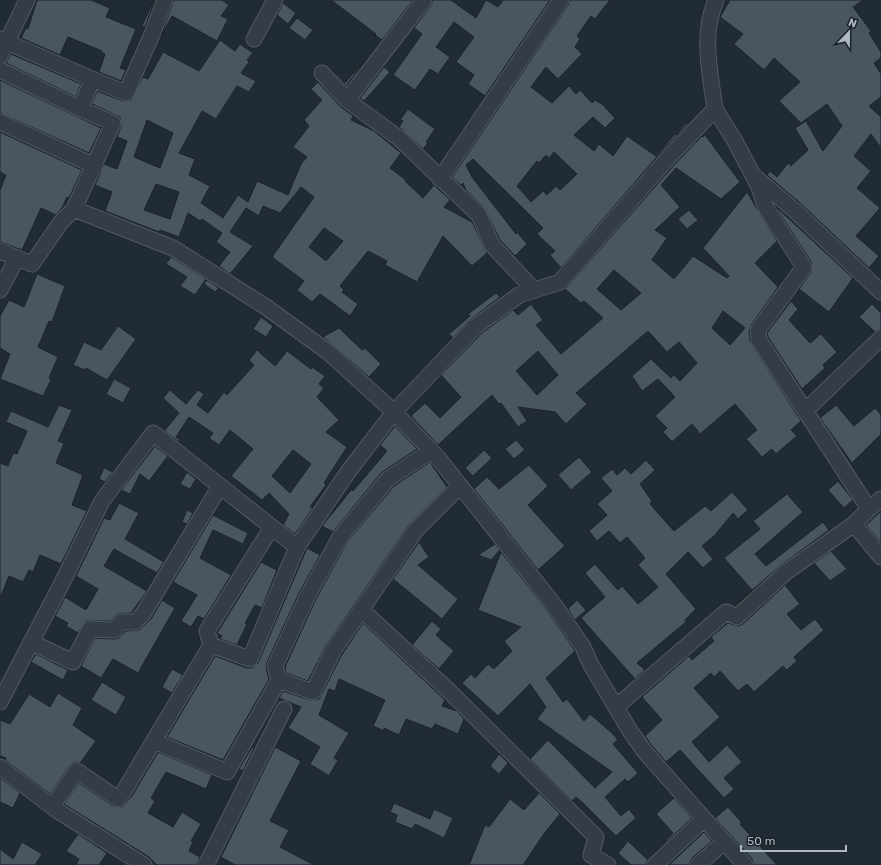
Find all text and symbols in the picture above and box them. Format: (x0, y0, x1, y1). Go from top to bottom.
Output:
north arrow (829, 12, 869, 52)
text: N (846, 16, 859, 31)
scale bar (741, 827, 846, 853)
text: 50 m (747, 834, 775, 848)

